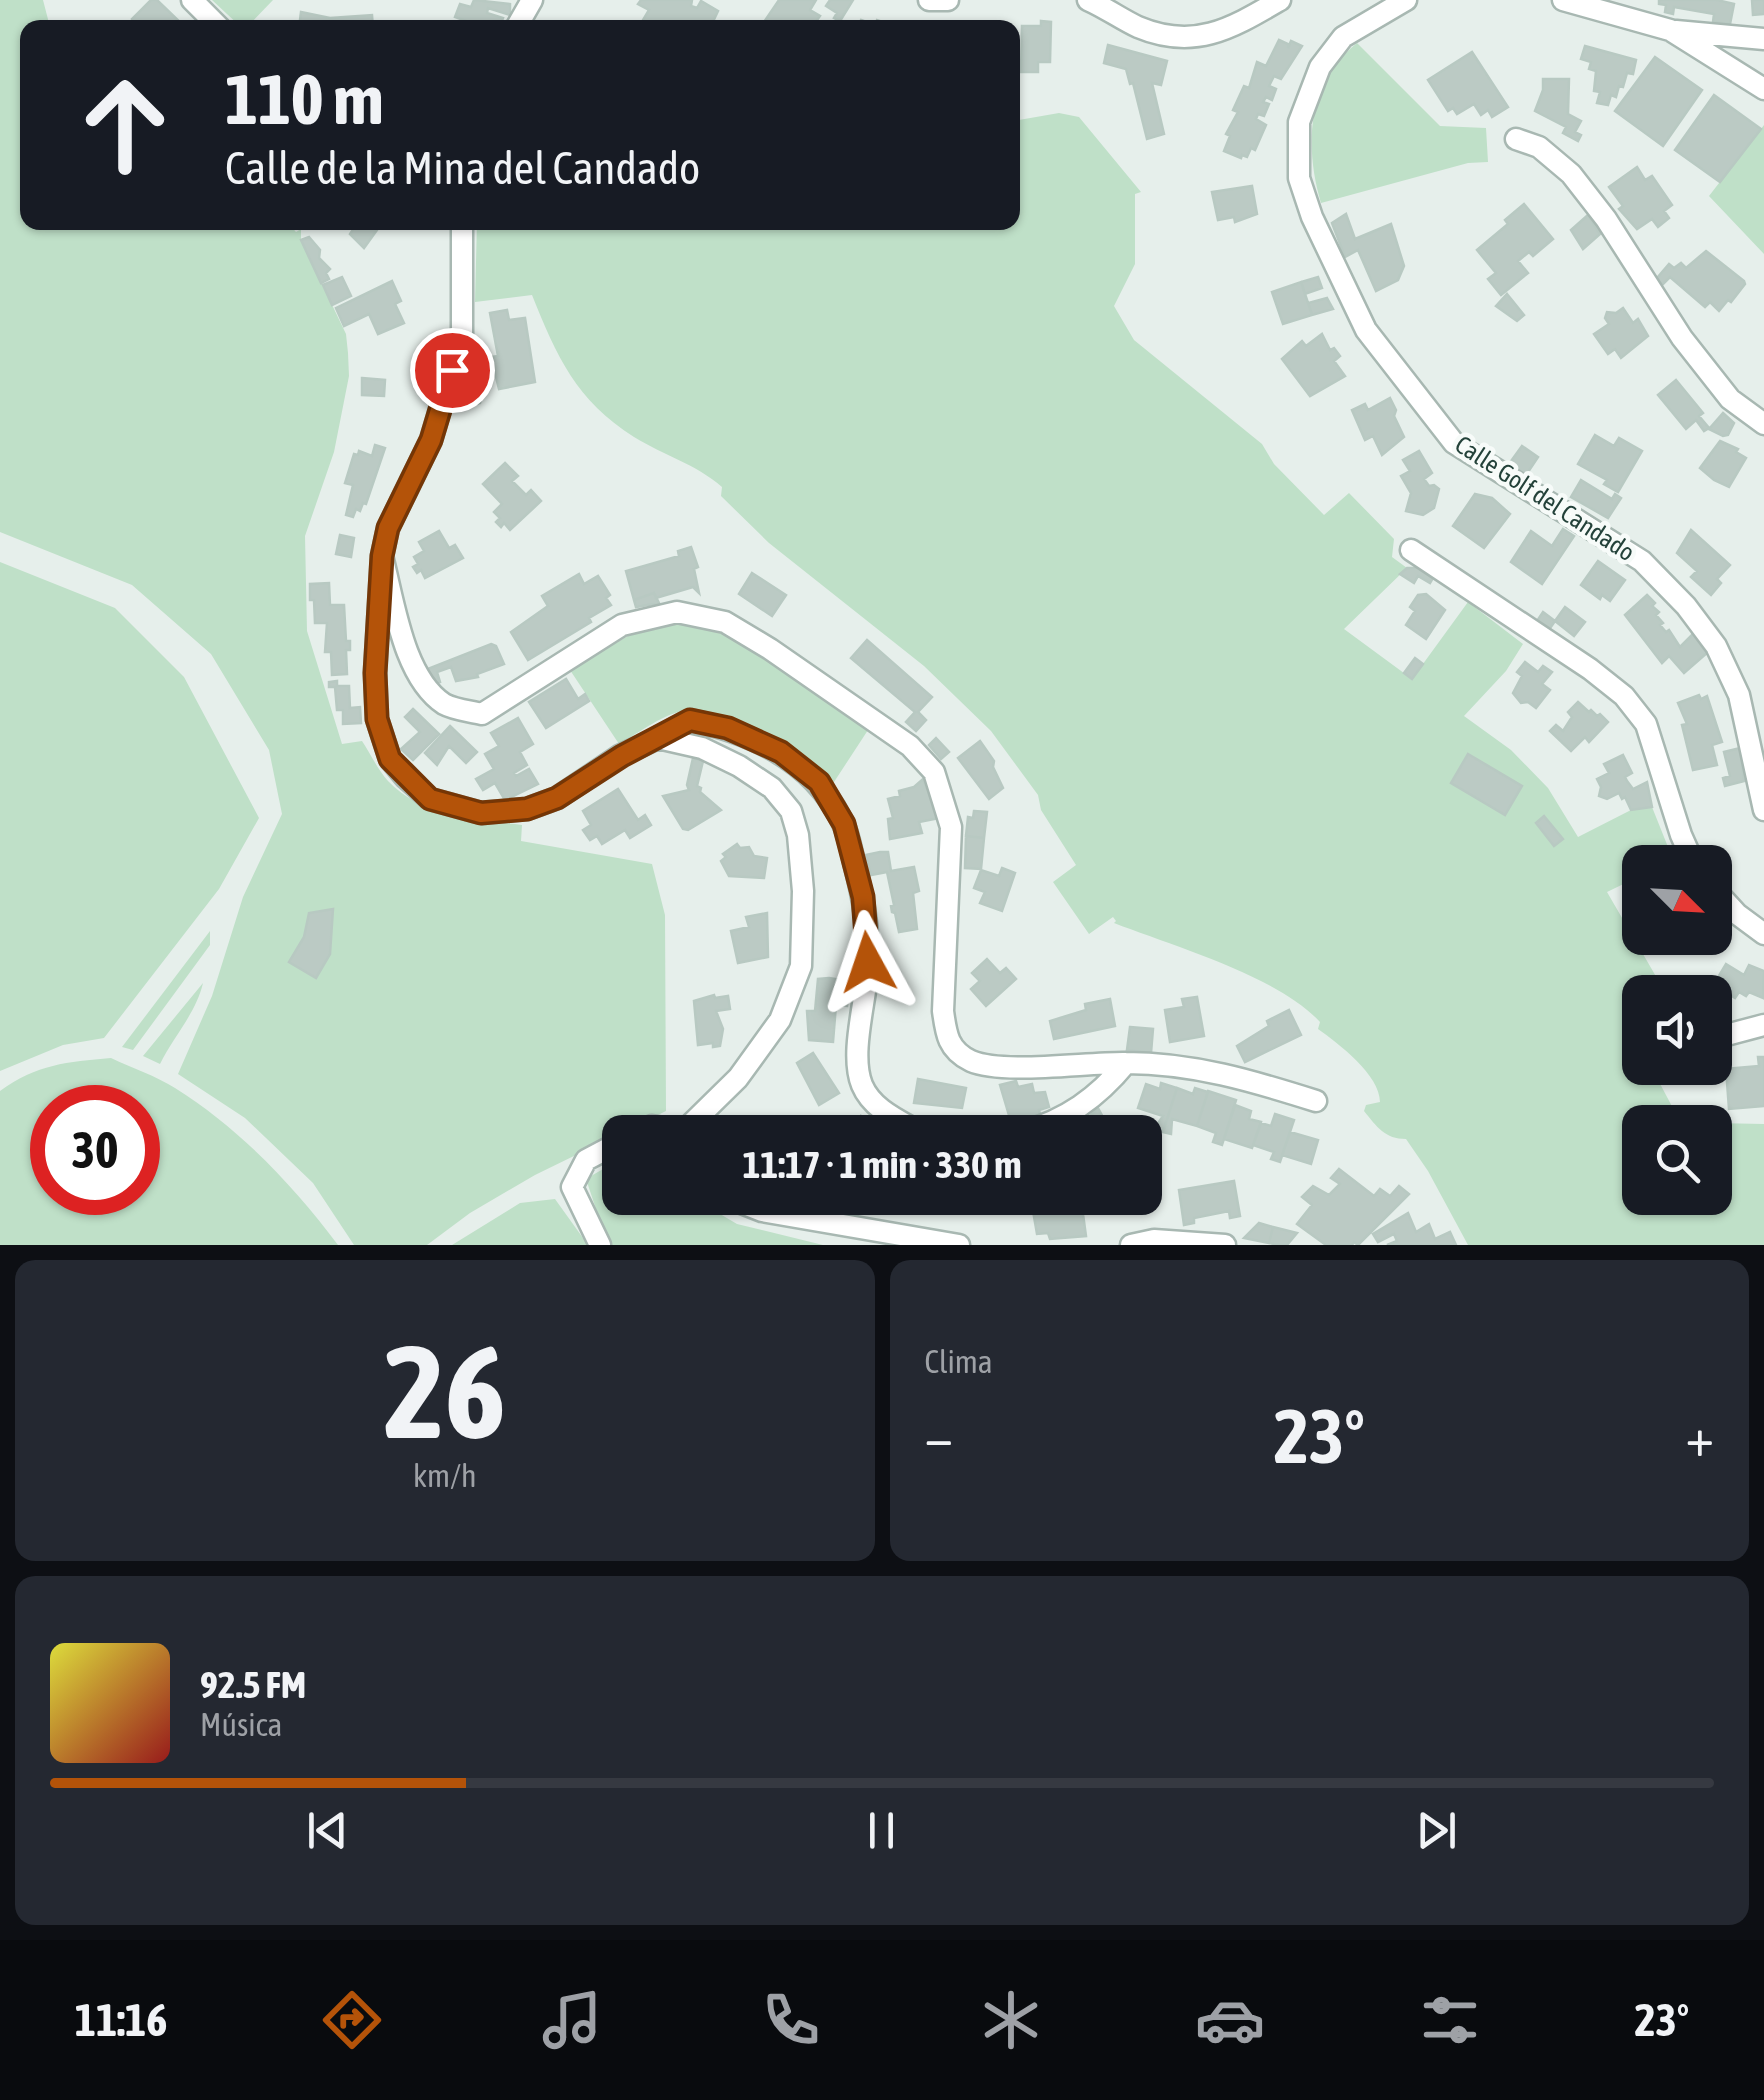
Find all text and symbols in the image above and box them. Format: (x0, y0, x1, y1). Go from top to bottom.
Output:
text: 110 m (225, 59, 384, 139)
icon: ahead (60, 60, 190, 190)
text: Calle de la Mina del Candado (225, 142, 700, 194)
pin (410, 328, 495, 413)
icon: arrive (425, 343, 480, 398)
street label: Calle Golf del Candado (1450, 430, 1640, 566)
north arrow (1622, 845, 1732, 955)
map controls (1622, 845, 1732, 1215)
position arrow (816, 910, 920, 1014)
button: sound (1622, 975, 1732, 1085)
speed limit sign: 30 (30, 1085, 160, 1215)
button: search (1622, 1105, 1732, 1215)
text: 11:17 · 1 min · 330 m (742, 1143, 1022, 1186)
text: 26 (384, 1317, 506, 1466)
text: Clima (925, 1343, 993, 1380)
text: 23° (1274, 1393, 1365, 1479)
text: − (925, 1405, 953, 1468)
text: + (1685, 1405, 1714, 1468)
text: km/h (413, 1457, 476, 1494)
text: 92.5 FM (200, 1663, 306, 1706)
text: Música (200, 1706, 282, 1743)
icon: previous (300, 1803, 355, 1858)
icon: pause (854, 1803, 909, 1858)
icon: next (1409, 1803, 1464, 1858)
icon: directions (317, 1985, 387, 2055)
icon: music (537, 1985, 607, 2055)
icon: phone (756, 1985, 826, 2055)
icon: climate (976, 1985, 1046, 2055)
icon: car (1195, 1985, 1265, 2055)
icon: filters (1415, 1985, 1485, 2055)
text: 11:16 (75, 1994, 167, 2046)
text: 23° (1634, 1994, 1689, 2046)

